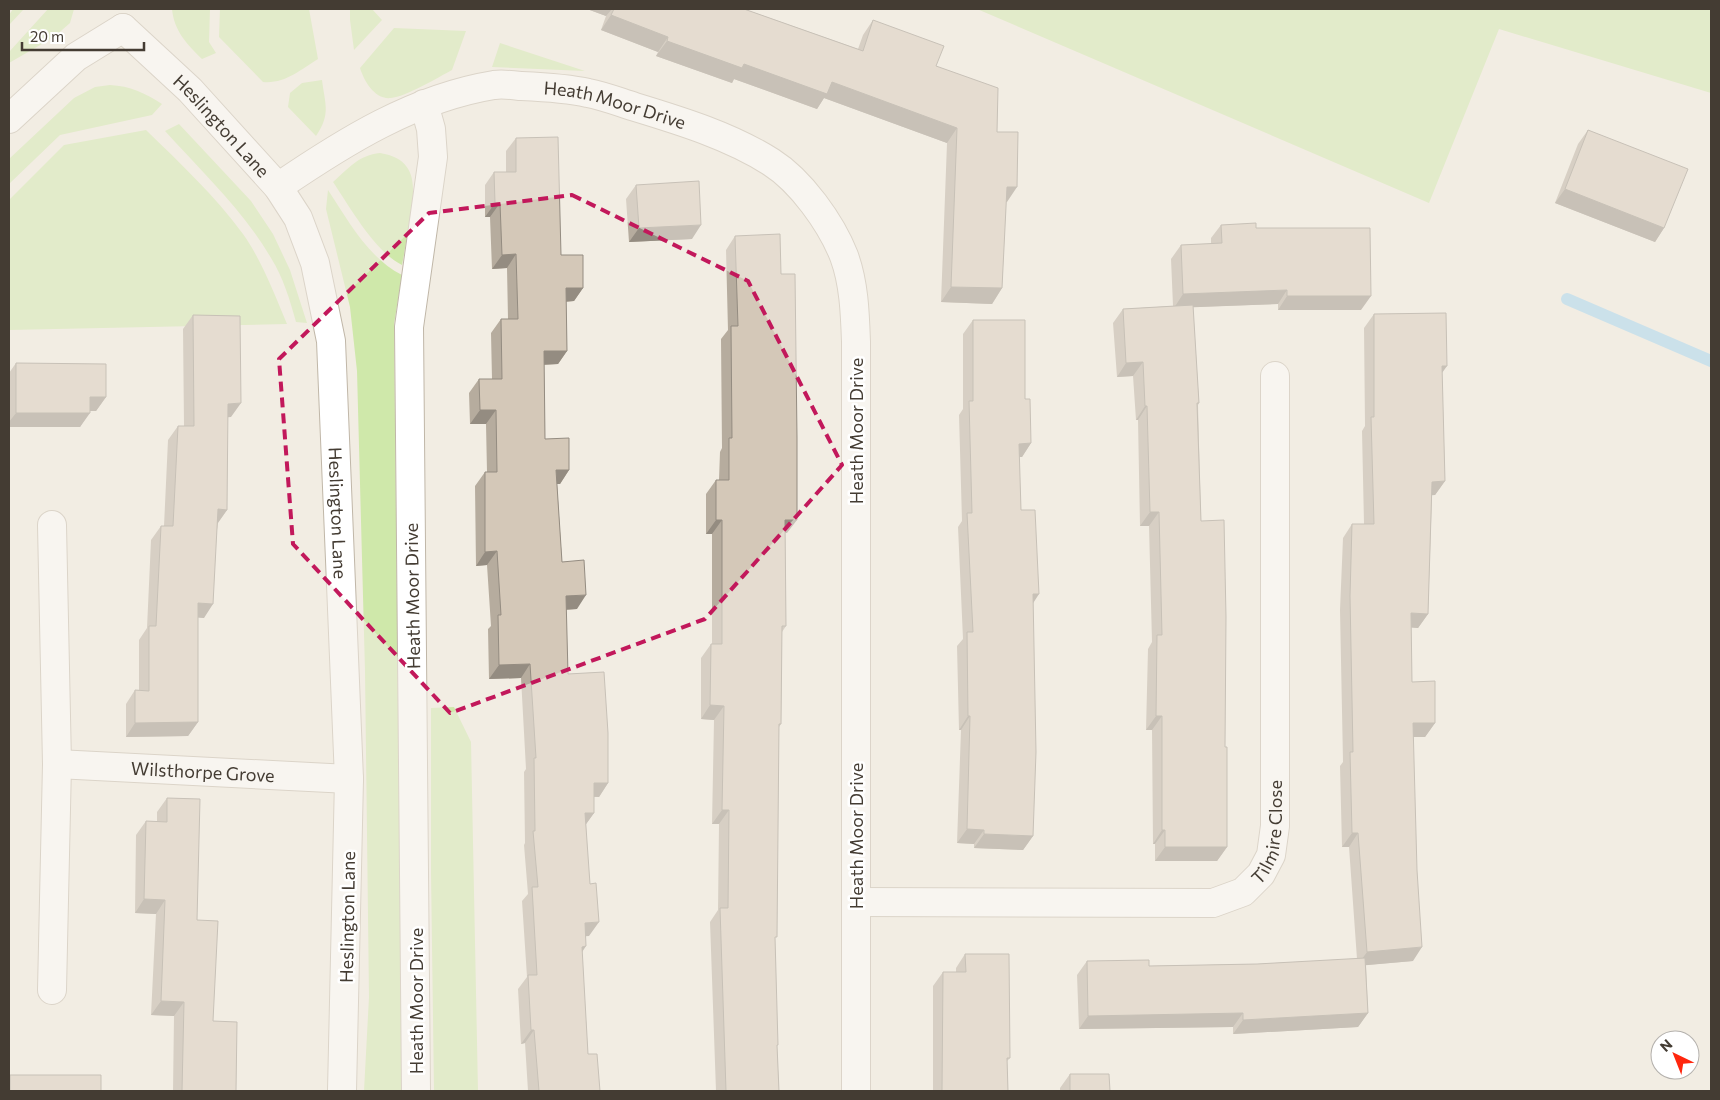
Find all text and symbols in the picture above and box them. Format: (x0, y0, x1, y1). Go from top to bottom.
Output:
scale bar (22, 20, 145, 52)
text: 20 m (30, 27, 64, 45)
street label: Heslington Lane (169, 70, 275, 182)
street label: Heath Moor Drive (543, 76, 689, 133)
street label: Heath Moor Drive (845, 358, 867, 504)
street label: Heslington Lane (324, 447, 352, 579)
street label: Heath Moor Drive (400, 523, 424, 669)
street label: Wilsthorpe Grove (130, 757, 275, 786)
street label: Heath Moor Drive (845, 763, 867, 909)
street label: Tilmire Close (1247, 780, 1286, 888)
street label: Heslington Lane (335, 851, 359, 983)
street label: Heath Moor Drive (405, 928, 427, 1074)
north arrow (1650, 1030, 1700, 1080)
text: N (1656, 1035, 1675, 1055)

